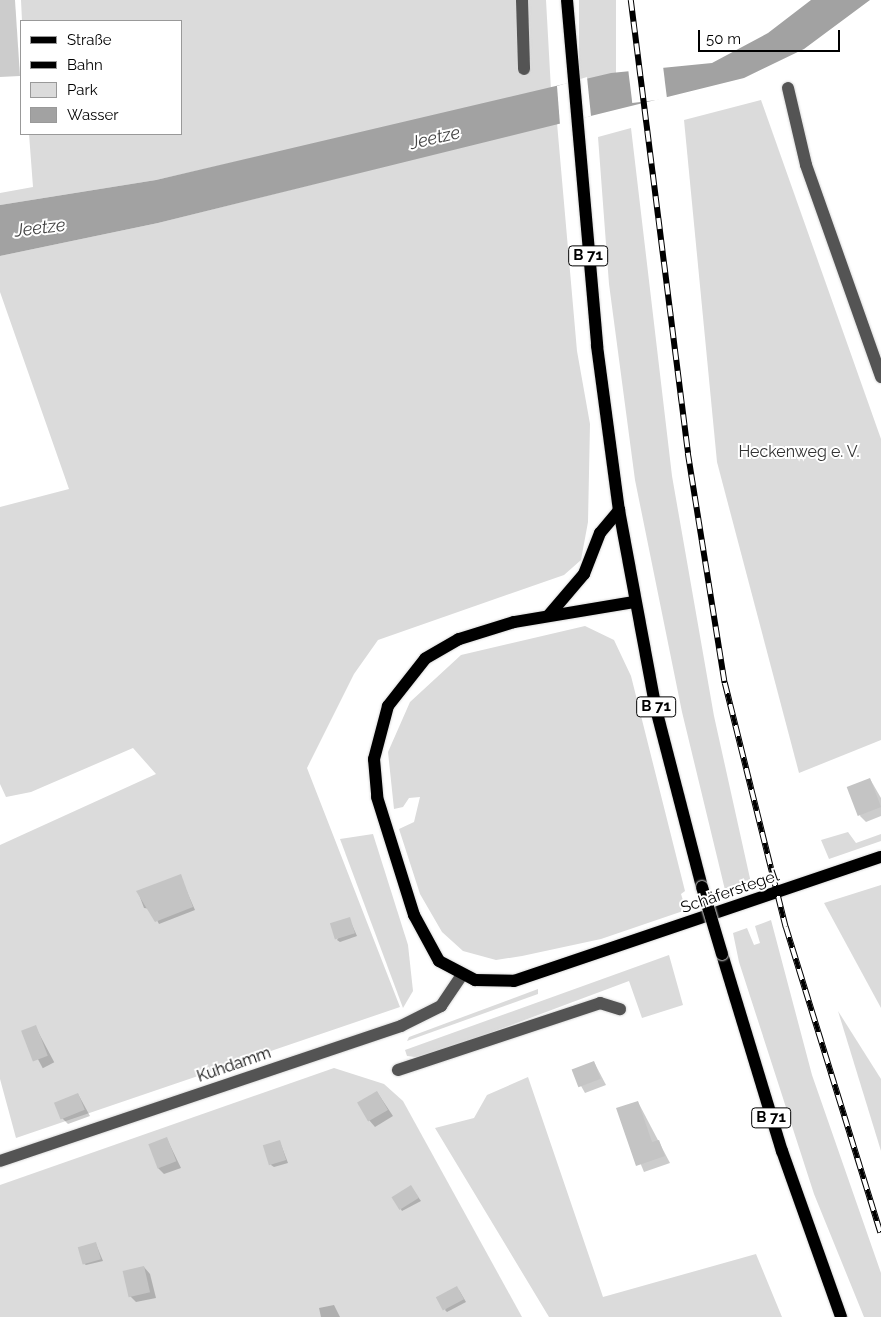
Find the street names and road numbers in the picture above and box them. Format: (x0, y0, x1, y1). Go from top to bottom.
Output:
road number: B 71 (568, 244, 608, 268)
road number: B 71 (636, 694, 676, 720)
street label: Schäferstegel (678, 866, 782, 918)
street label: Kuhdamm (195, 1043, 273, 1087)
road number: B 71 (751, 1106, 791, 1130)

